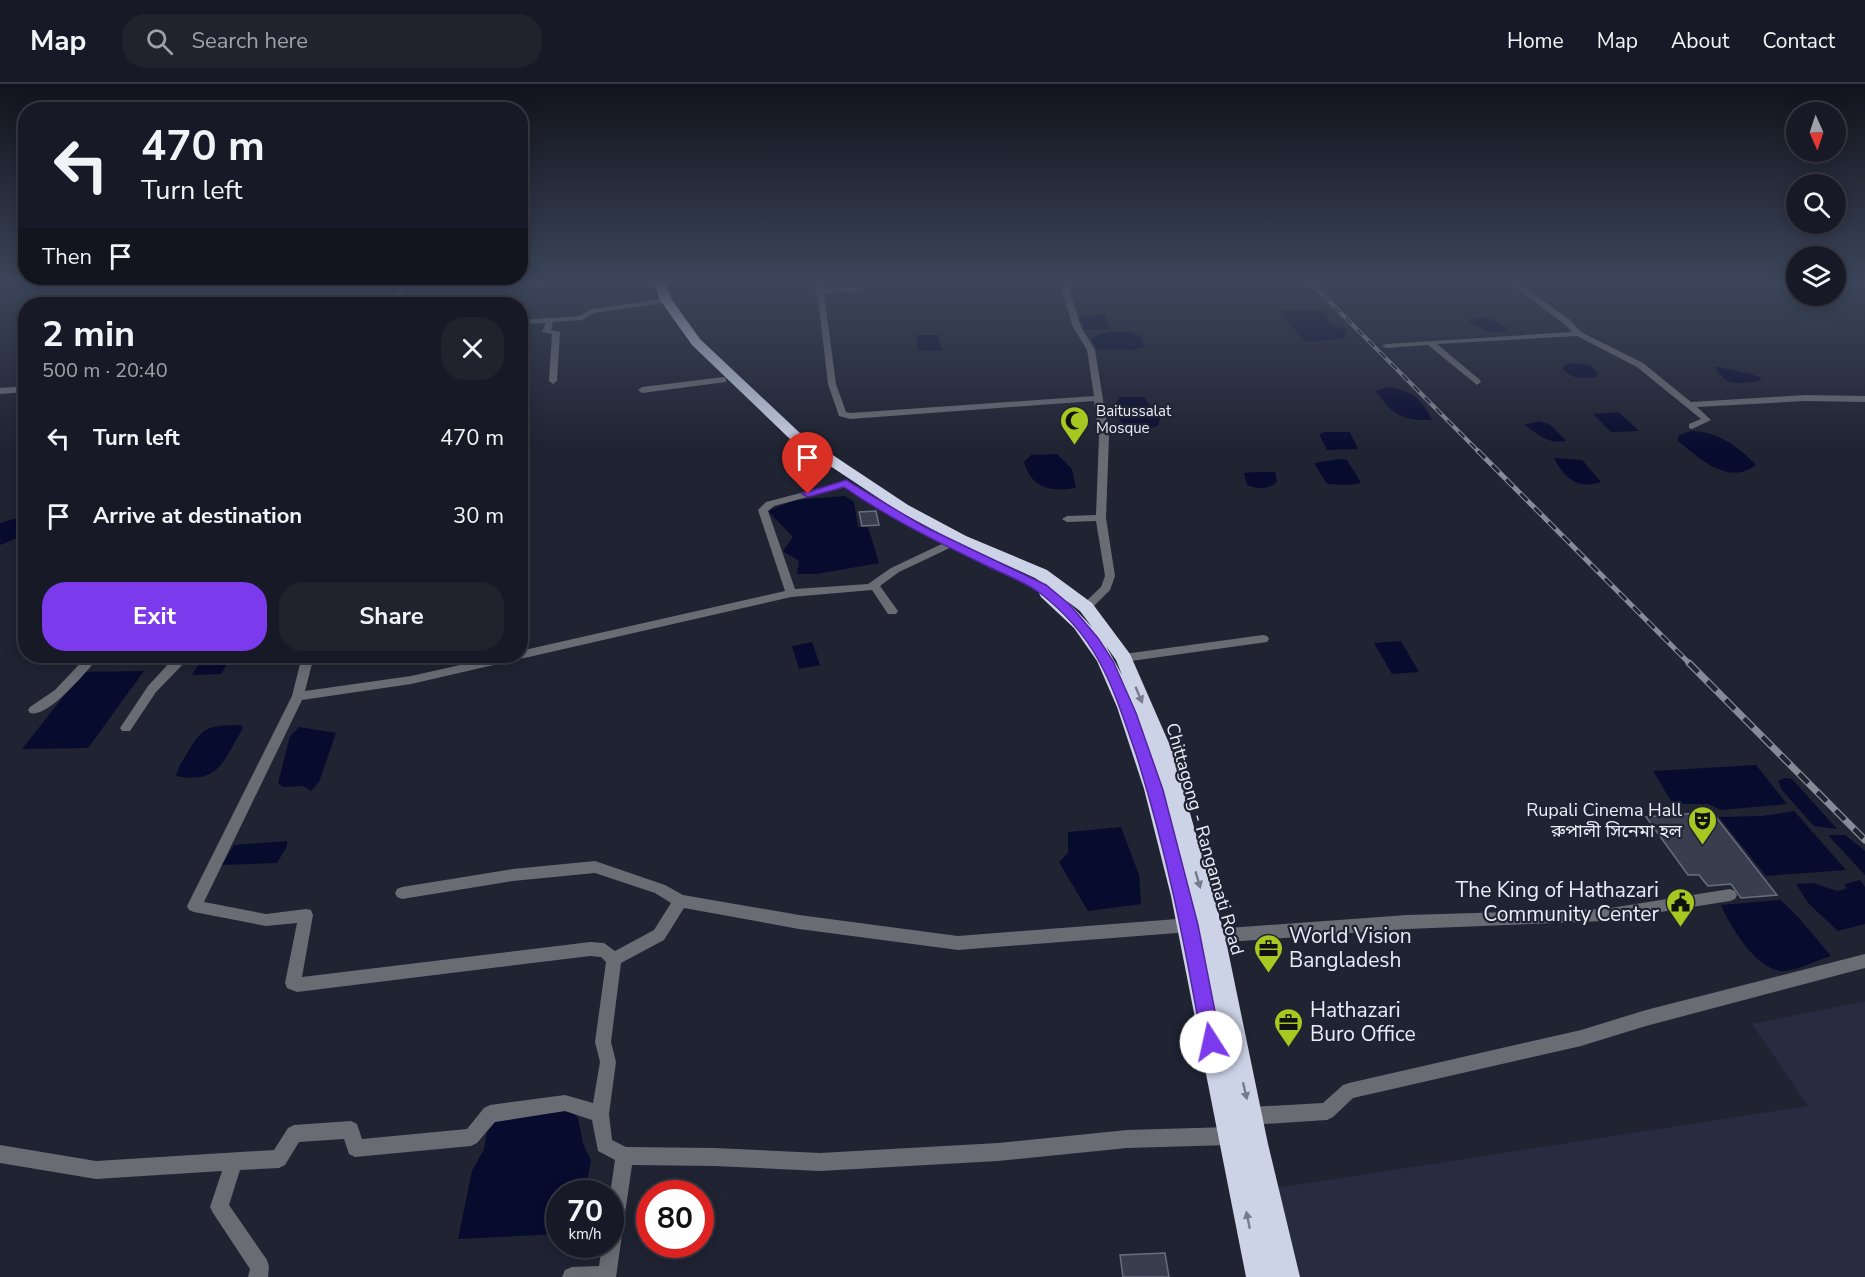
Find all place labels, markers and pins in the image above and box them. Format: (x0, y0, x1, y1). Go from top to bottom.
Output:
place label: Baitussalat Mosque (1096, 401, 1172, 438)
mosque icon: Baitussalat Mosque (1059, 404, 1091, 446)
pin (782, 432, 833, 494)
place label: Rupali Cinema Hall রুপালী সিনেমা হল (1526, 798, 1683, 843)
theatre icon: Rupali Cinema Hall রুপালী সিনেমা হল (1687, 804, 1719, 846)
place label: The King of Hathazari Community Center (1456, 876, 1659, 928)
public building icon: The King of Hathazari Community Center (1664, 886, 1696, 928)
place label: World Vision Bangladesh (1289, 922, 1412, 974)
office icon: World Vision Bangladesh (1252, 932, 1284, 974)
place label: Hathazari Buro Office (1310, 996, 1416, 1048)
office icon: Hathazari Buro Office (1273, 1006, 1305, 1048)

